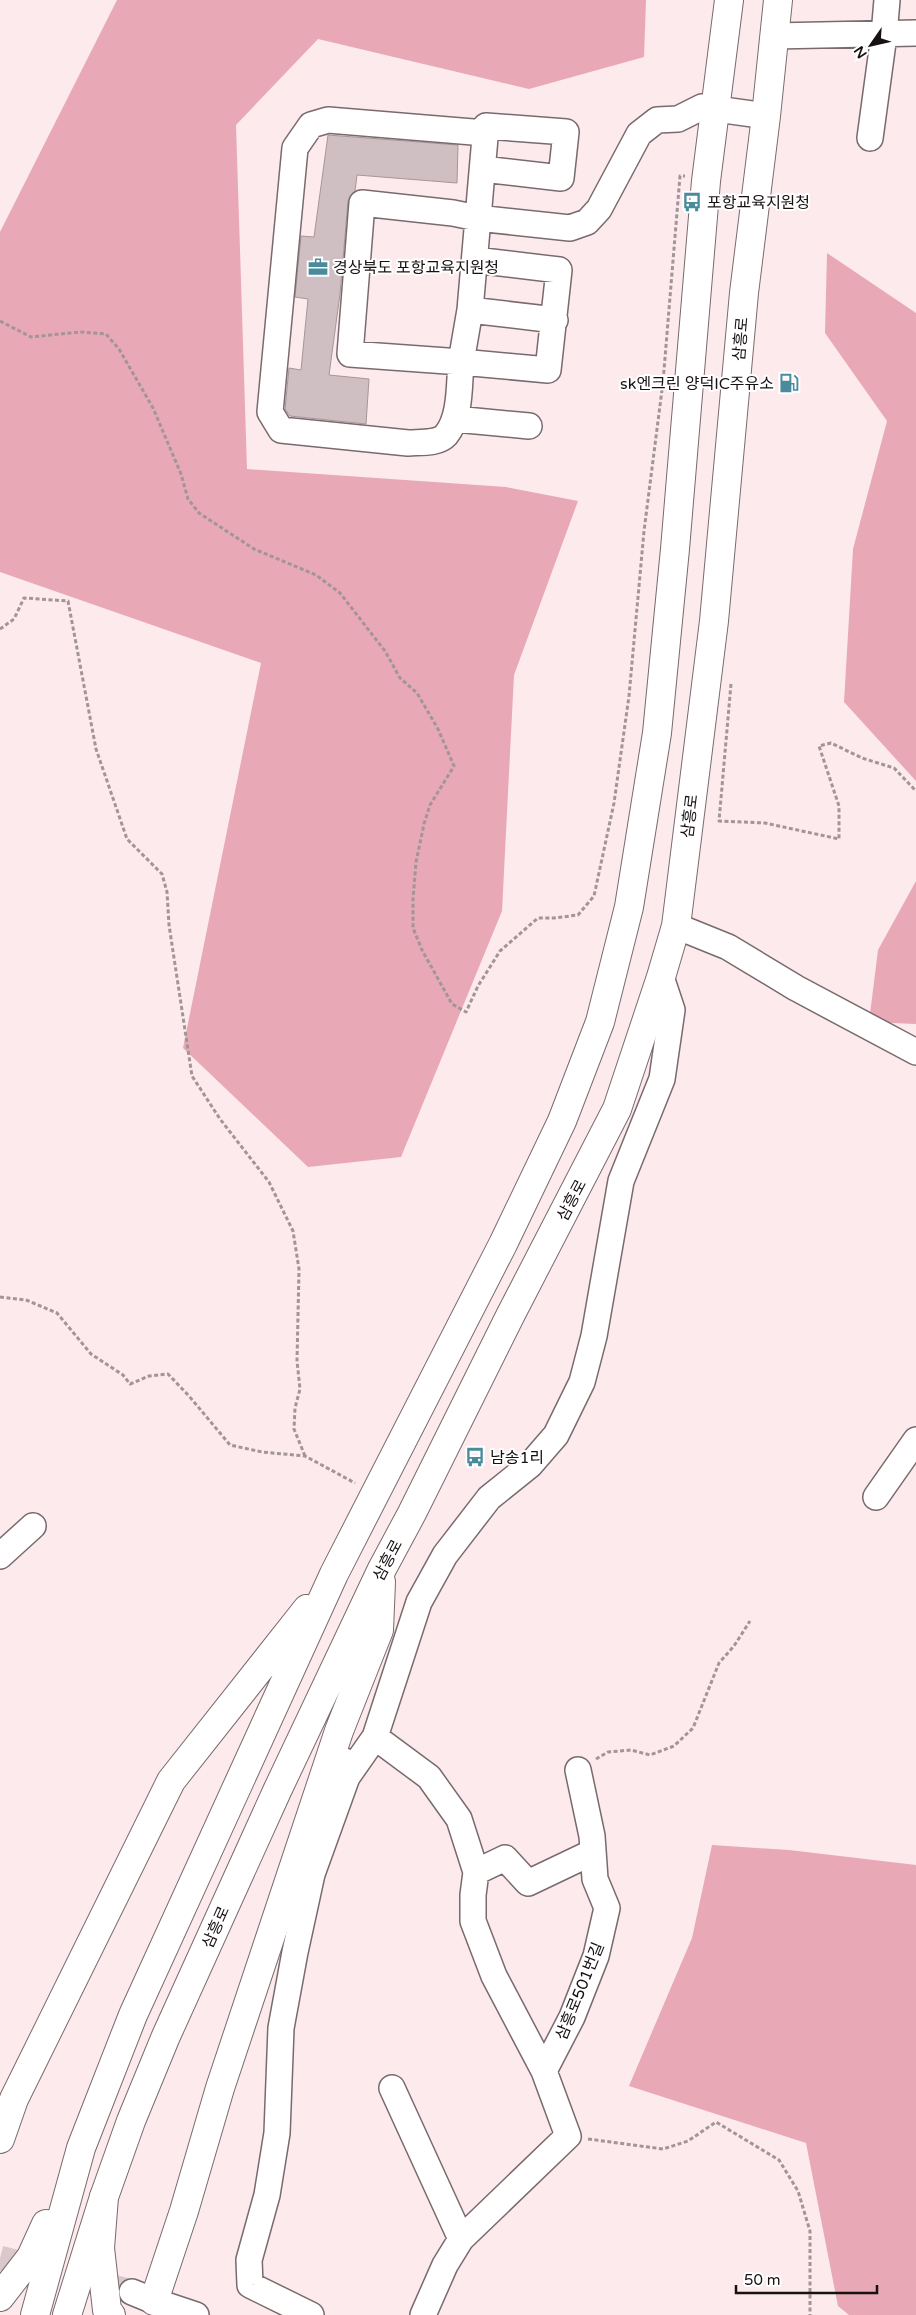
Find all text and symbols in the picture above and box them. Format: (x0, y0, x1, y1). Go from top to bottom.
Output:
north arrow (846, 20, 896, 70)
text: N (850, 43, 871, 61)
bus stop icon: 포항교육지원청 (681, 191, 703, 213)
place label: 포항교육지원청 (707, 193, 810, 213)
office icon: 경상북도 포항교육지원청 (307, 256, 329, 278)
place label: 경상북도 포항교육지원청 (333, 258, 499, 278)
street label: 삼흥로 (729, 316, 753, 362)
fuel station icon: sk엔크린 양덕IC주유소 (778, 372, 800, 394)
place label: sk엔크린 양덕IC주유소 (620, 374, 774, 394)
street label: 삼흥로 (677, 793, 703, 839)
street label: 삼흥로 (553, 1176, 591, 1225)
bus stop icon: 남송1리 (464, 1446, 486, 1468)
place label: 남송1리 (490, 1448, 544, 1468)
street label: 삼흥로 (369, 1536, 407, 1585)
street label: 삼흥로 (198, 1903, 234, 1952)
street label: 삼흥로501번길 (551, 1940, 609, 2043)
scale bar (736, 2262, 877, 2294)
text: 50 m (744, 2271, 781, 2289)

